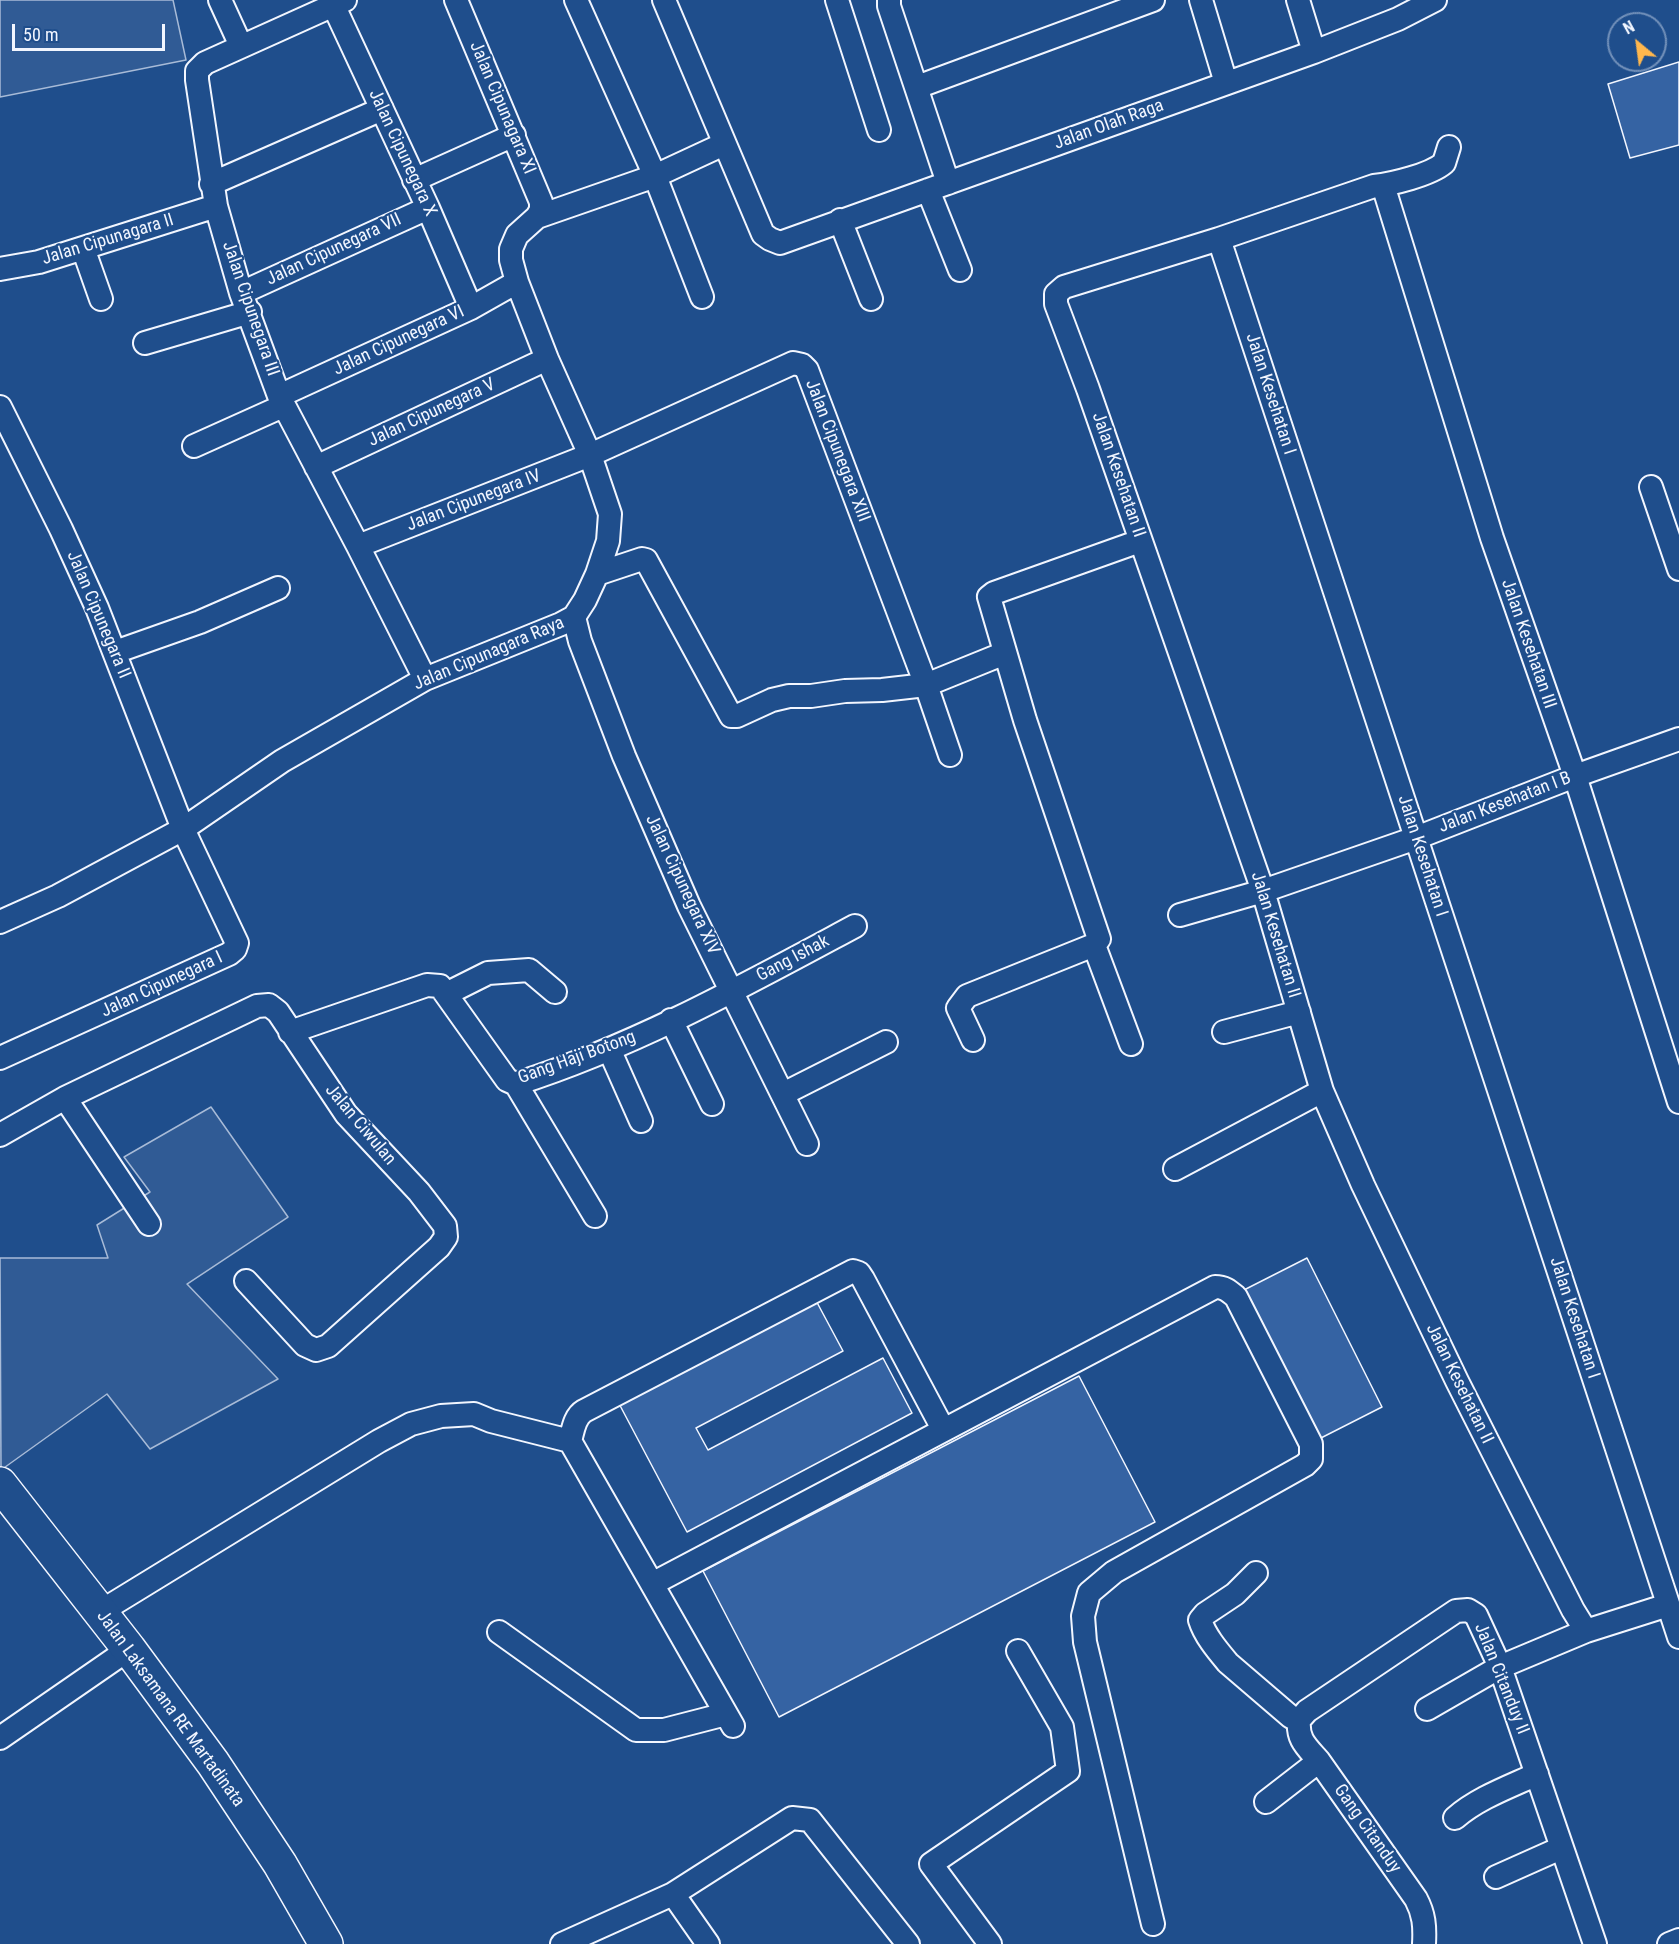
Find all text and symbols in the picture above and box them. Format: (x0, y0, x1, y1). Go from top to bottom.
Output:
scale bar (15, 12, 168, 50)
north arrow (1607, 12, 1667, 72)
text: N (1620, 17, 1638, 38)
text: 50 m (23, 24, 58, 45)
street label: Jalan Cipunagara XI (464, 38, 540, 178)
street label: Jalan Cipunegara X (363, 86, 441, 220)
street label: Jalan Olah Raga (1051, 95, 1167, 155)
street label: Jalan Cipunegara VII (263, 209, 405, 291)
street label: Jalan Cipunagara II (40, 210, 176, 270)
street label: Jalan Cipunegara III (217, 239, 283, 379)
street label: Jalan Cipunegara VI (330, 301, 468, 381)
street label: Jalan Kesehatan I (1240, 331, 1300, 457)
street label: Jalan Cipunegara V (365, 374, 499, 452)
street label: Jalan Cipunegara XIII (800, 377, 874, 525)
street label: Jalan Kesehatan II (1087, 410, 1149, 540)
street label: Jalan Cipunegara IV (404, 465, 544, 537)
street label: Jalan Cipunegara II (61, 548, 135, 682)
street label: Jalan Kesehatan III (1496, 577, 1560, 711)
street label: Jalan Cipunagara Raya (410, 612, 568, 696)
street label: Jalan Kesehatan I B (1436, 768, 1574, 838)
street label: Jalan Kesehatan I (1392, 793, 1452, 919)
street label: Jalan Cipunegara XIV (640, 812, 724, 958)
street label: Jalan Kesehatan II (1246, 869, 1304, 1001)
street label: Gang Ishak (753, 931, 833, 987)
street label: Jalan Cipunegara I (98, 947, 226, 1023)
street label: Gang Haji Botong (515, 1027, 639, 1089)
street label: Jalan Ciwulan (320, 1080, 400, 1170)
street label: Jalan Kesehatan I (1544, 1255, 1604, 1381)
street label: Jalan Kesehatan II (1421, 1321, 1497, 1447)
street label: Jalan Laksamana RE Martadinata (91, 1606, 249, 1812)
street label: Jalan Citanduy II (1469, 1620, 1533, 1738)
street label: Gang Citanduy (1329, 1781, 1405, 1877)

